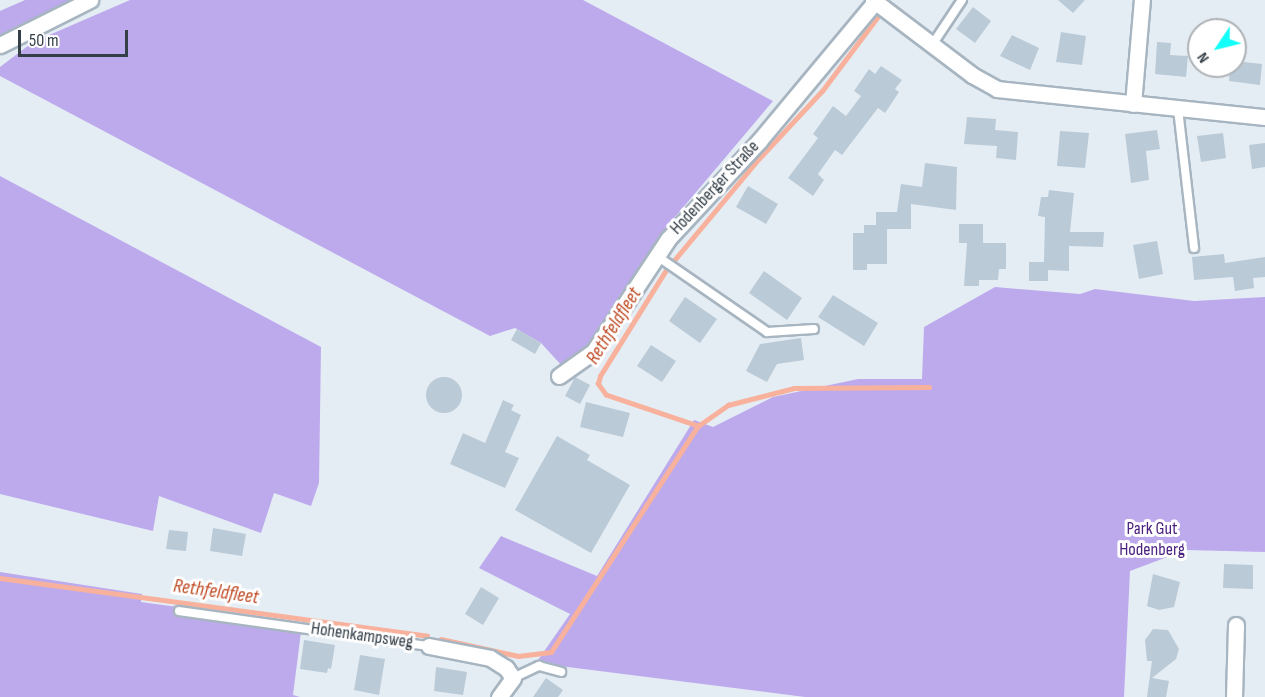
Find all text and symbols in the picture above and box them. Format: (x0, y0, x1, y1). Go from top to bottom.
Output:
scale bar (21, 18, 130, 56)
north arrow (1187, 18, 1247, 78)
text: 50 m (29, 30, 59, 51)
text: N (1193, 49, 1214, 66)
street label: Hodenberger Straße (666, 137, 764, 239)
water label: Rethfeldfleet (581, 283, 647, 369)
park label: Park Gut Hodenberg (1119, 519, 1185, 562)
water label: Rethfeldfleet (172, 574, 260, 610)
street label: Hohenkampsweg (310, 618, 414, 654)

